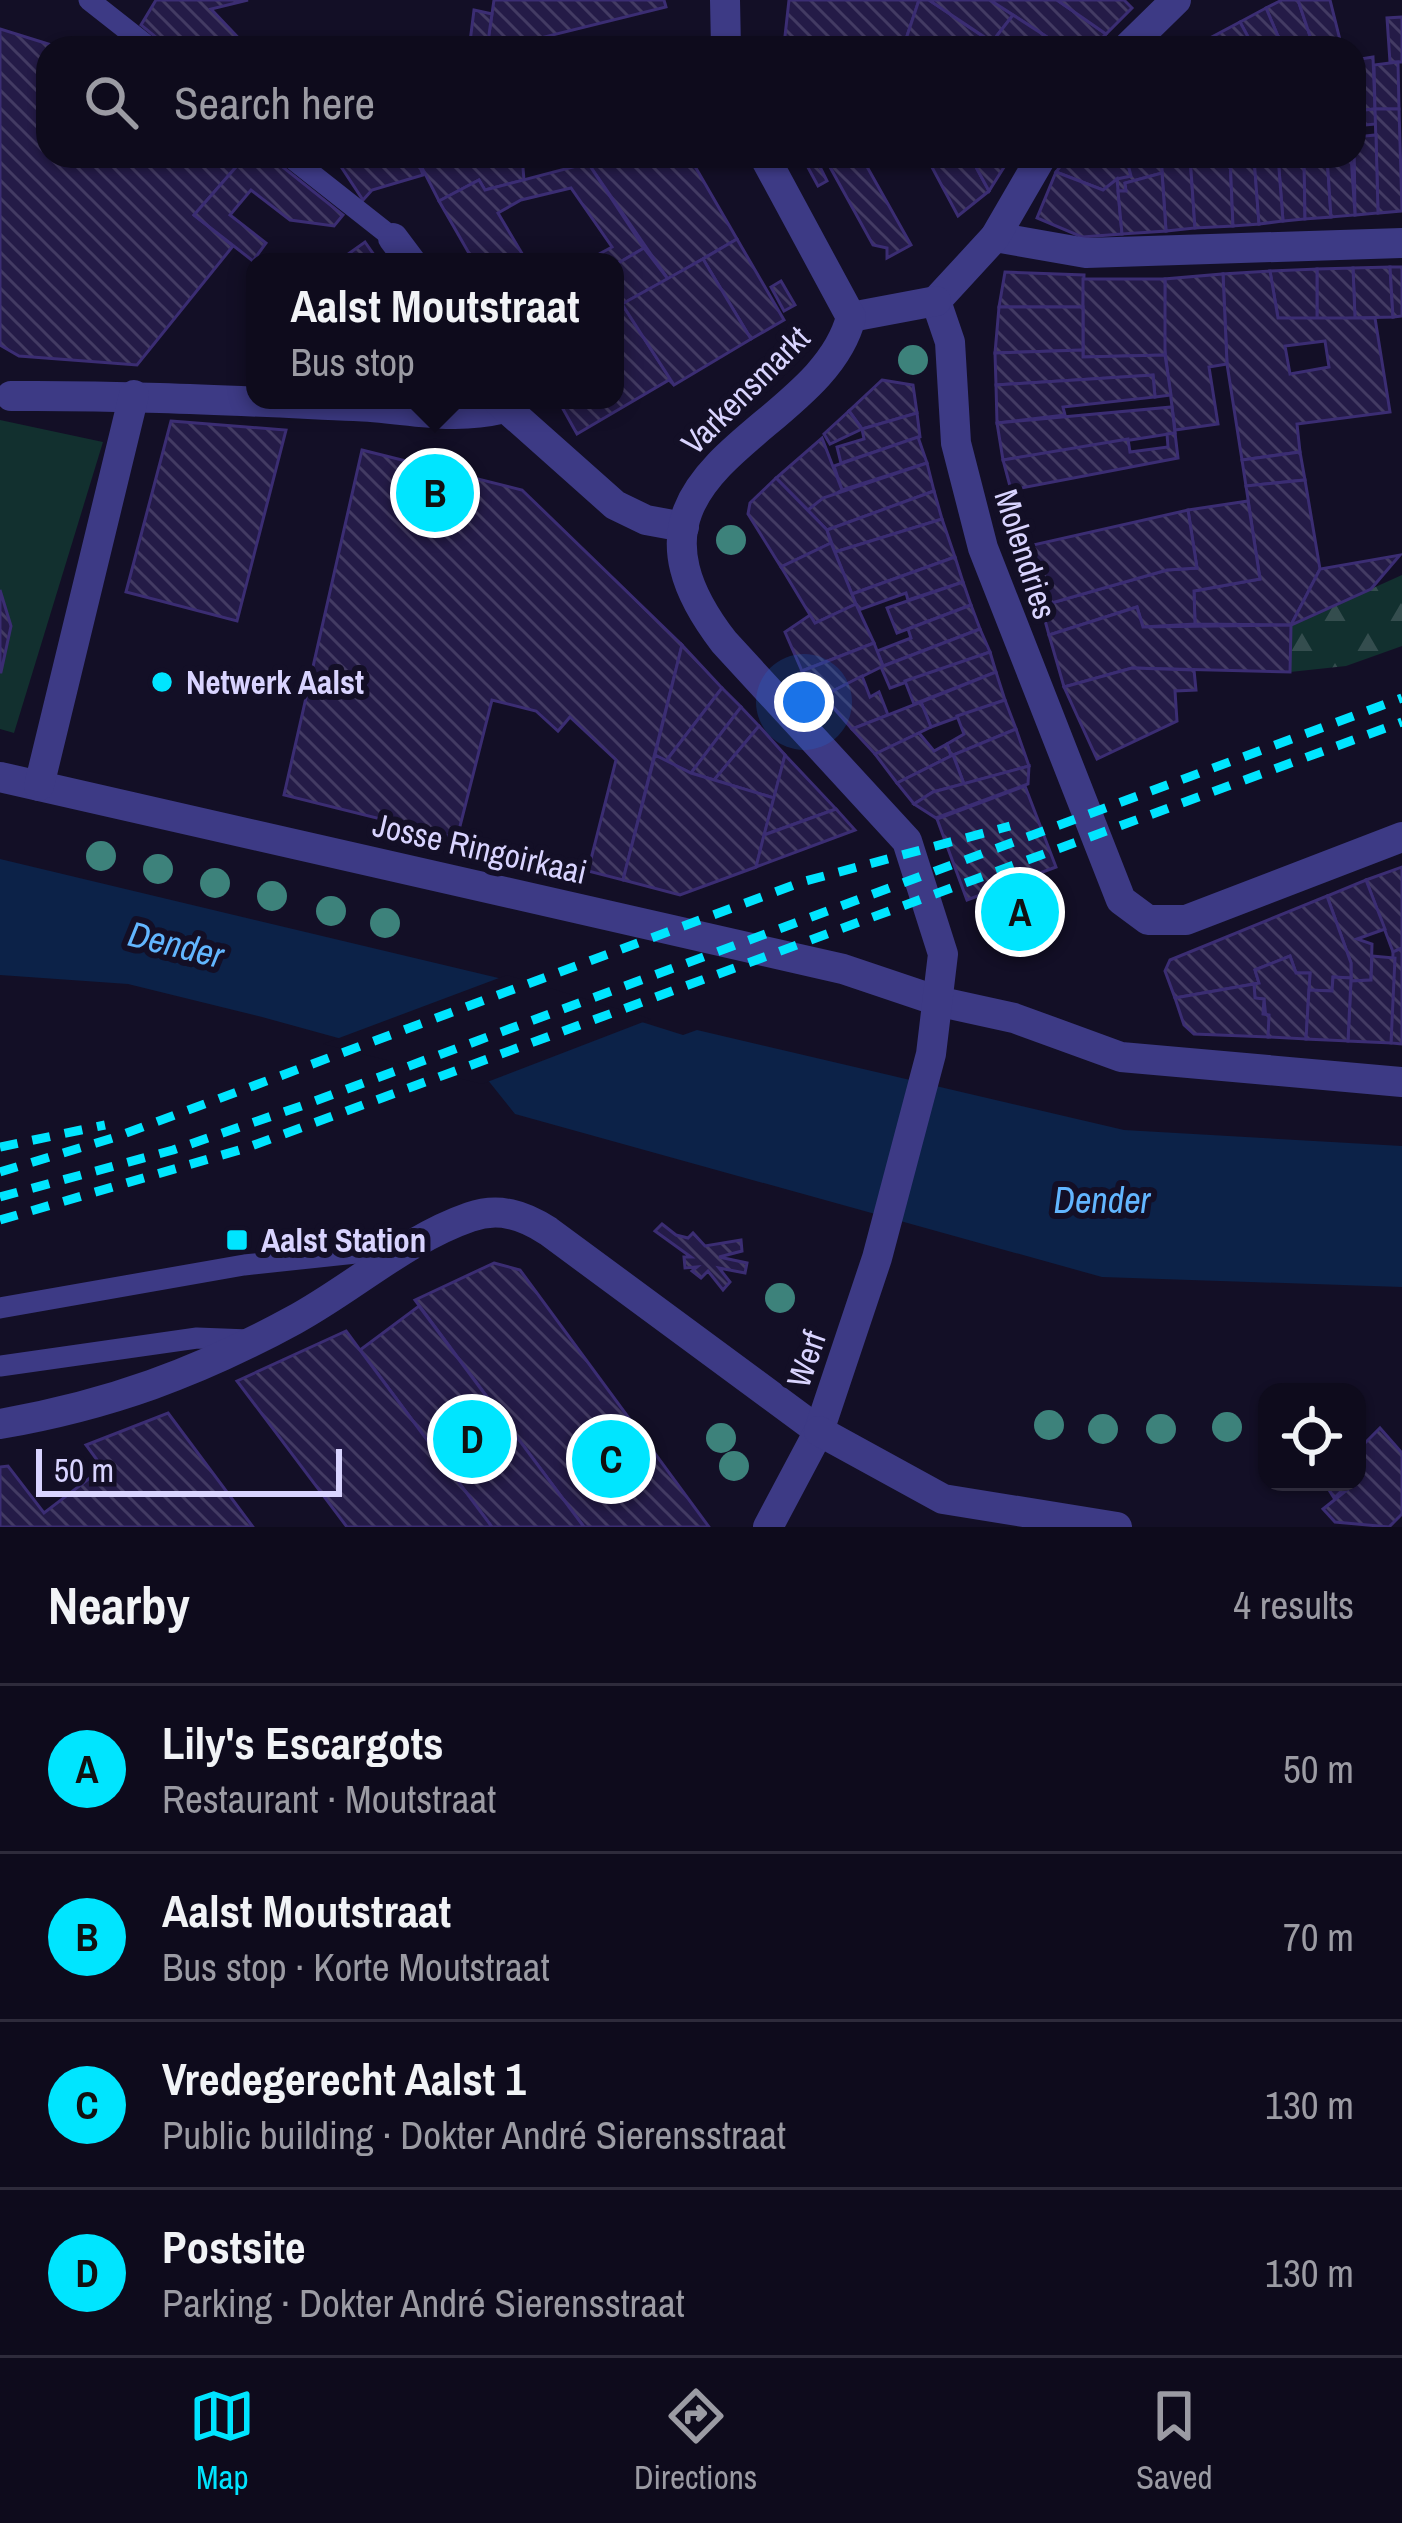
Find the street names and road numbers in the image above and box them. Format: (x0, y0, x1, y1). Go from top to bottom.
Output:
street label: Varkensmarkt (671, 316, 819, 464)
street label: Molendries (984, 484, 1068, 624)
street label: Josse Ringoirkaai (369, 802, 591, 894)
street label: Werf (776, 1325, 836, 1393)

